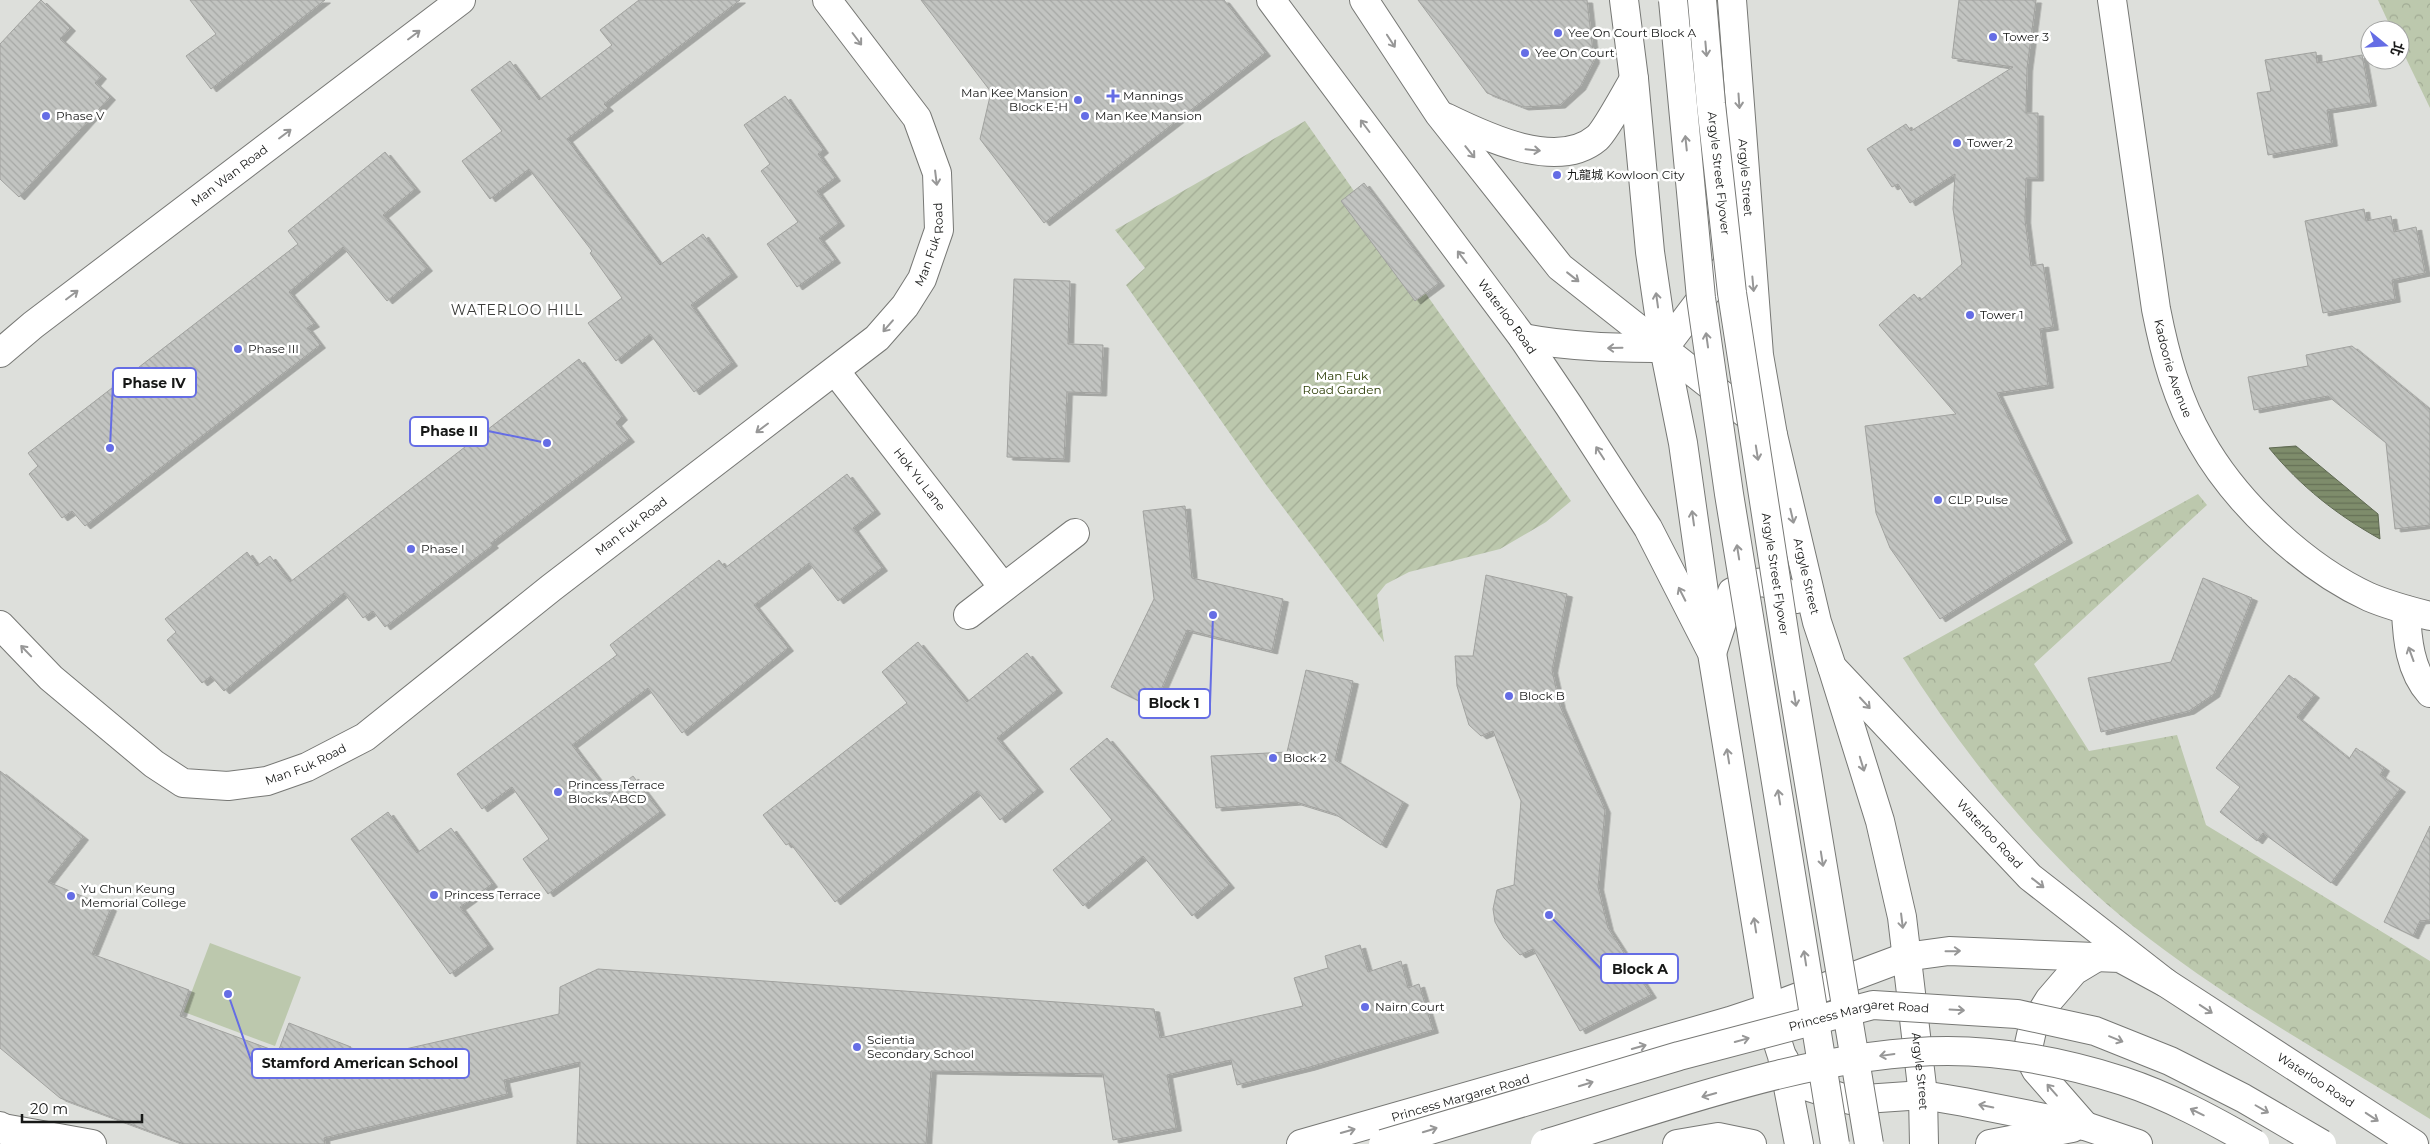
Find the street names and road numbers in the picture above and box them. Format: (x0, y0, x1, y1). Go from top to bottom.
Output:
street label: Argyle Street Flyover (1705, 111, 1734, 236)
street label: Argyle Street (1736, 138, 1756, 217)
street label: Man Wan Road (188, 142, 270, 209)
street label: Man Fuk Road (911, 202, 946, 289)
street label: Waterloo Road (1475, 276, 1540, 357)
street label: Kadoorie Avenue (2151, 318, 2196, 420)
street label: Hok Yu Lane (891, 445, 949, 514)
street label: Man Fuk Road (592, 494, 670, 558)
street label: Argyle Street Flyover (1759, 512, 1793, 637)
street label: Argyle Street (1791, 537, 1823, 616)
street label: Man Fuk Road (263, 740, 349, 788)
street label: Waterloo Road (1954, 796, 2026, 871)
street label: Princess Margaret Road (1787, 997, 1930, 1034)
street label: Argyle Street (1909, 1032, 1931, 1110)
street label: Waterloo Road (2274, 1049, 2357, 1110)
street label: Princess Margaret Road (1390, 1071, 1531, 1125)

